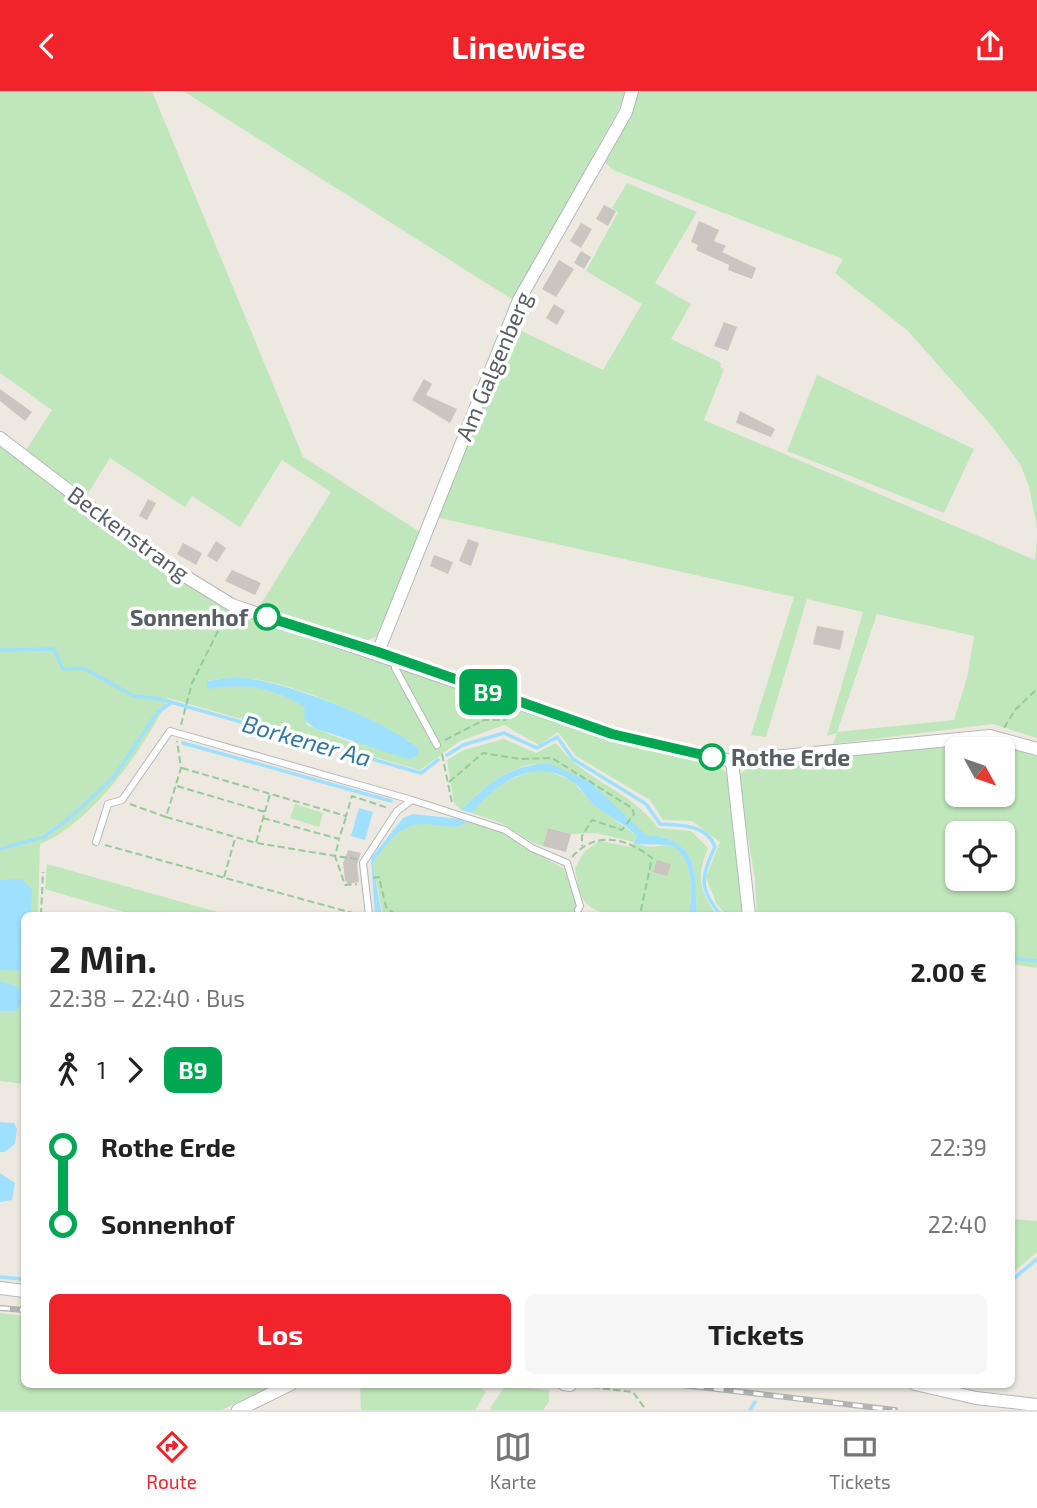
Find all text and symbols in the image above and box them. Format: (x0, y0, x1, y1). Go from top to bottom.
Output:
icon: back (28, 27, 66, 65)
text: Linewise (451, 27, 586, 65)
icon: share (971, 27, 1009, 65)
street label: Am Galgenberg (449, 287, 537, 445)
street label: Beckenstrang (63, 480, 195, 587)
place label: Sonnenhof (130, 603, 249, 631)
marker: Sonnenhof (254, 604, 280, 630)
line badge: B9 (456, 669, 520, 715)
text: B9 (473, 677, 503, 706)
water label: Borkener Aa (239, 708, 375, 772)
north arrow (945, 737, 1015, 807)
map controls (945, 737, 1015, 891)
place label: Rothe Erde (731, 743, 850, 771)
marker: Rothe Erde (699, 744, 725, 770)
button: locate (945, 821, 1015, 891)
text: 2 Min. (49, 935, 157, 981)
text: 2.00 € (910, 956, 987, 987)
text: 22:38 – 22:40 · Bus (49, 984, 245, 1012)
icon: walk (49, 1051, 87, 1089)
icon: forward (116, 1051, 154, 1089)
text: B9 (178, 1055, 208, 1084)
text: 1 (97, 1056, 106, 1084)
text: Rothe Erde (101, 1131, 236, 1162)
text: 22:39 (930, 1133, 987, 1161)
text: Sonnenhof (101, 1208, 235, 1239)
text: 22:40 (928, 1210, 987, 1238)
button: Los (49, 1294, 511, 1374)
button: Tickets (525, 1294, 987, 1374)
tab: Route (146, 1428, 197, 1493)
tab: Karte (490, 1428, 536, 1493)
tab: Tickets (829, 1428, 891, 1493)

